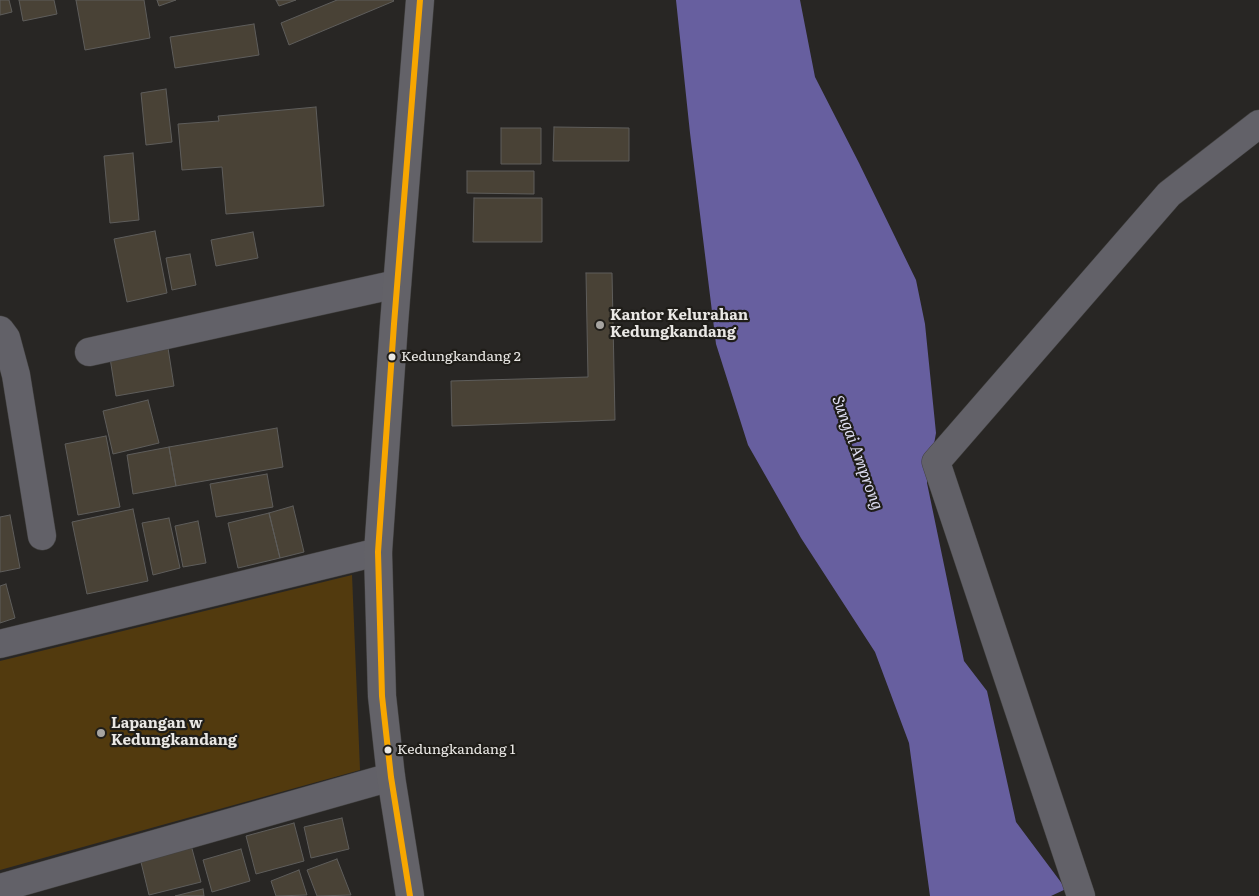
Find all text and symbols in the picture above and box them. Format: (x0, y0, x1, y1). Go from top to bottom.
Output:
place label: Kantor Kelurahan Kedungkandang (610, 307, 748, 342)
marker: Kantor Kelurahan Kedungkandang (594, 319, 606, 331)
place label: Kedungkandang 2 (401, 349, 521, 365)
marker: Kedungkandang 2 (387, 352, 397, 362)
water label: Sungai Amprong (827, 393, 887, 513)
place label: Lapangan w Kedungkandang (111, 715, 237, 750)
marker: Lapangan w Kedungkandang (95, 727, 107, 739)
place label: Kedungkandang 1 (397, 742, 515, 758)
marker: Kedungkandang 1 (383, 745, 393, 755)

